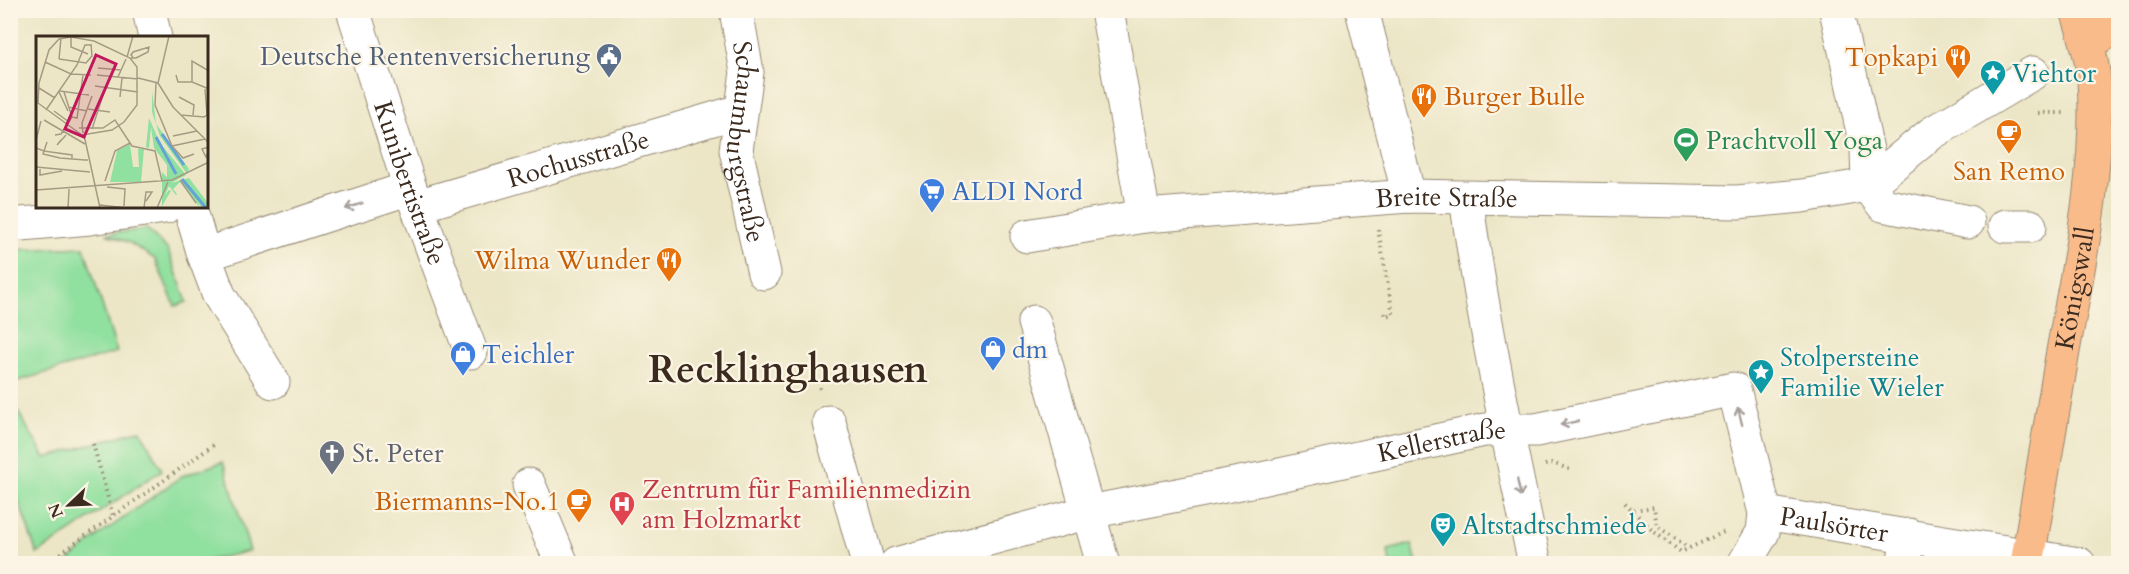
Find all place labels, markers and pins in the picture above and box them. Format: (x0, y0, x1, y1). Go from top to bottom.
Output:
place label: Deutsche Rentenversicherung (260, 39, 590, 74)
place label: Topkapi (1845, 40, 1938, 75)
public building icon: Deutsche Rentenversicherung (594, 41, 624, 79)
restaurant icon: Topkapi (1943, 42, 1973, 80)
place label: Viehtor (2012, 56, 2097, 91)
place icon: Viehtor (1978, 58, 2008, 96)
place label: Burger Bulle (1444, 79, 1585, 114)
restaurant icon: Burger Bulle (1409, 81, 1439, 119)
cafe icon: San Remo (1994, 117, 2024, 155)
place label: Prachtvoll Yoga (1706, 123, 1883, 158)
sports icon: Prachtvoll Yoga (1671, 125, 1701, 163)
place label: San Remo (1953, 154, 2065, 189)
place label: ALDI Nord (952, 174, 1083, 209)
supermarket icon: ALDI Nord (917, 176, 947, 214)
place label: Wilma Wunder (473, 243, 651, 278)
restaurant icon: Wilma Wunder (654, 245, 684, 283)
place label: dm (1012, 332, 1048, 367)
shop icon: dm (978, 334, 1008, 372)
place label: Teichler (482, 337, 575, 372)
shop icon: Teichler (448, 339, 478, 377)
place label: Stolpersteine Familie Wieler (1780, 340, 1944, 405)
place icon: Stolpersteine Familie Wieler (1746, 357, 1776, 395)
place label: St. Peter (352, 436, 444, 471)
church icon: St. Peter (317, 438, 347, 476)
place label: Zentrum für Familienmedizin am Holzmarkt (642, 472, 971, 537)
place label: Biermanns-No.1 (375, 484, 560, 519)
cafe icon: Biermanns-No.1 (564, 486, 594, 524)
hospital icon: Zentrum für Familienmedizin am Holzmarkt (607, 489, 637, 527)
place label: Altstadtschmiede (1462, 508, 1647, 543)
theatre icon: Altstadtschmiede (1428, 510, 1458, 548)

